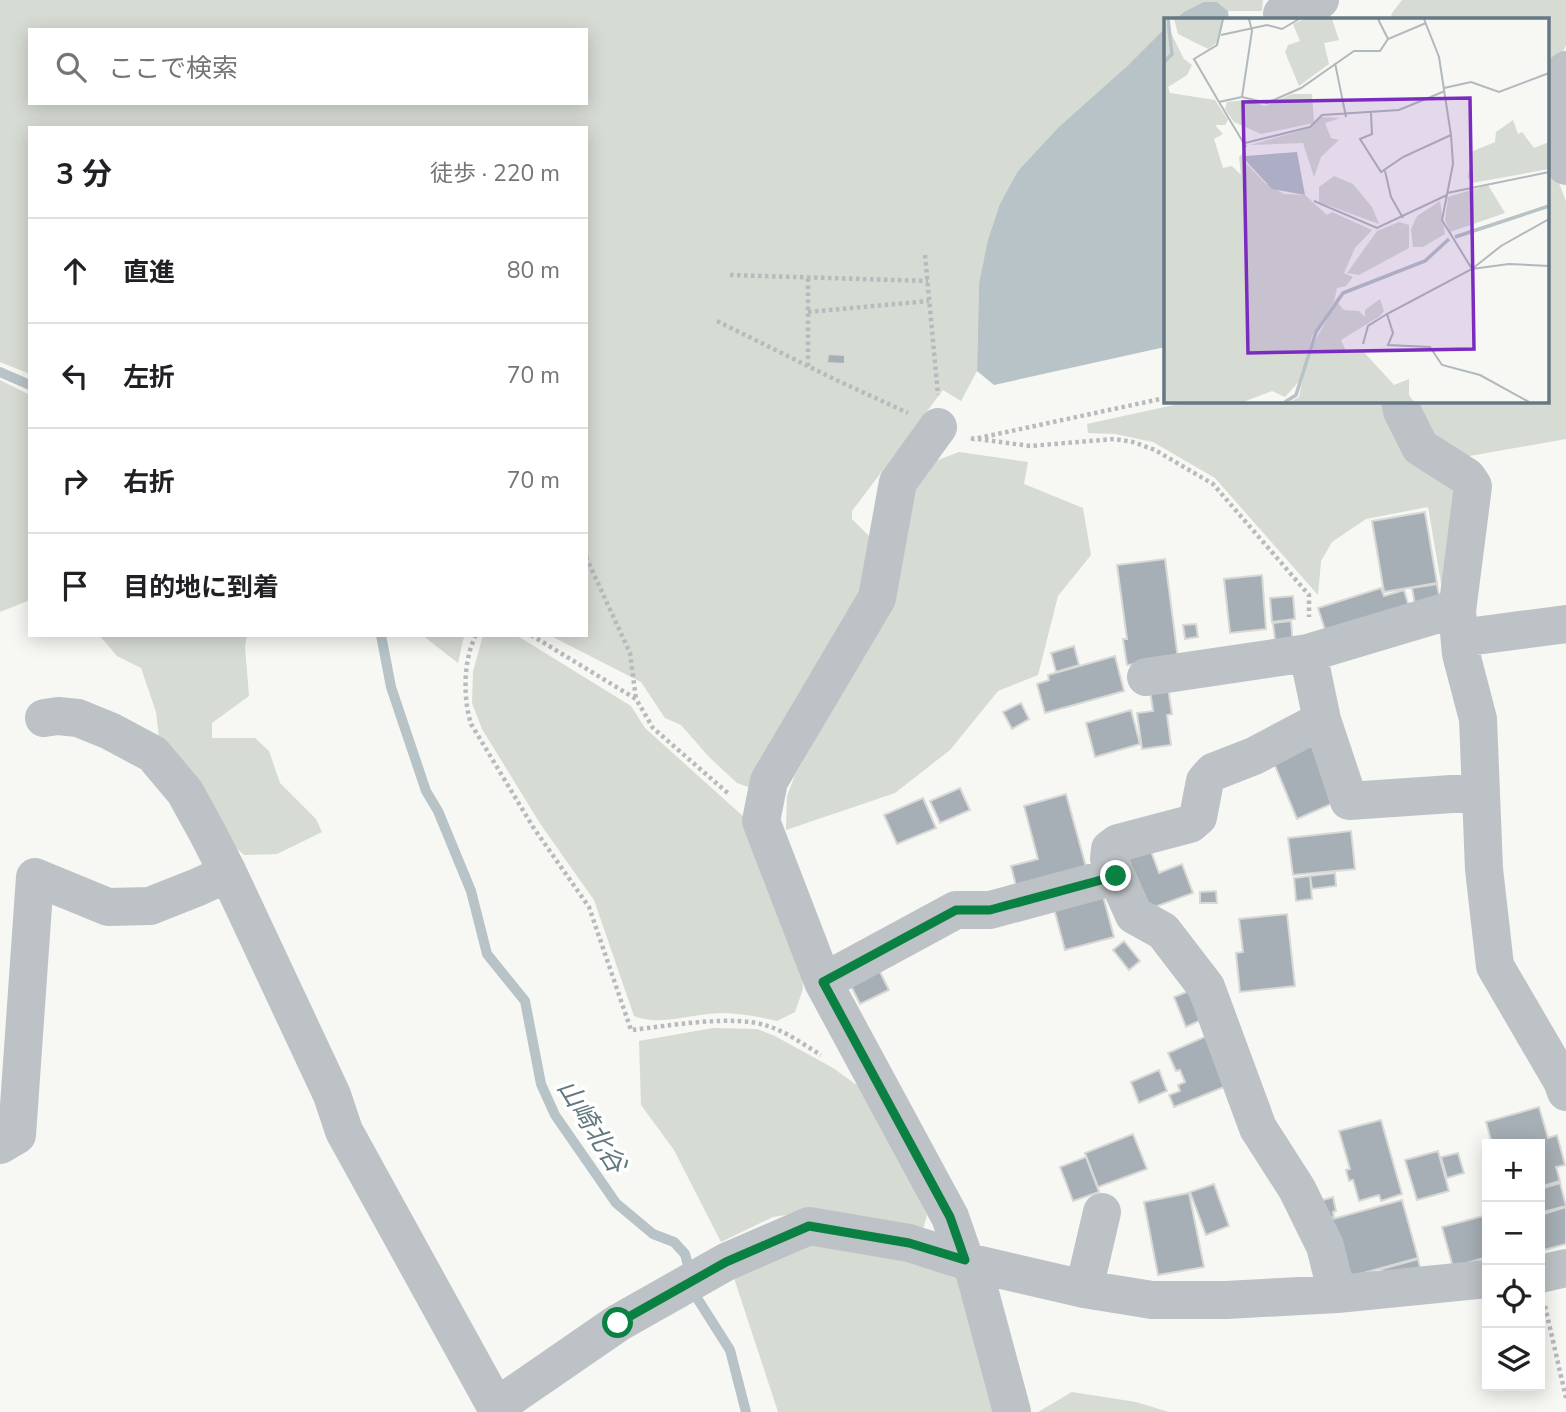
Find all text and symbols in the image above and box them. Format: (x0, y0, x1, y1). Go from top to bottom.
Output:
inset map (1164, 18, 1548, 402)
search box (28, 28, 588, 105)
icon: search (52, 48, 90, 86)
text: ここで検索 (108, 51, 238, 86)
text: 3 分 (56, 154, 112, 195)
text: 徒歩 · 220 m (430, 158, 560, 189)
icon: ahead (56, 252, 94, 290)
text: 直進 (123, 255, 175, 290)
text: 80 m (507, 255, 560, 286)
icon: left (56, 357, 94, 395)
text: 左折 (123, 360, 175, 395)
text: 70 m (507, 360, 560, 391)
icon: right (56, 462, 94, 500)
text: 右折 (123, 465, 175, 500)
text: 70 m (507, 465, 560, 496)
icon: arrive (56, 567, 94, 605)
text: 目的地に到着 (123, 570, 279, 605)
route end (1100, 860, 1131, 891)
water label: 山崎北谷 (549, 1073, 635, 1181)
map controls (1482, 1139, 1545, 1391)
button: + (1482, 1139, 1545, 1202)
button: − (1482, 1202, 1545, 1265)
button: locate (1482, 1265, 1545, 1328)
route start (602, 1307, 633, 1338)
button: layers (1482, 1328, 1545, 1391)

